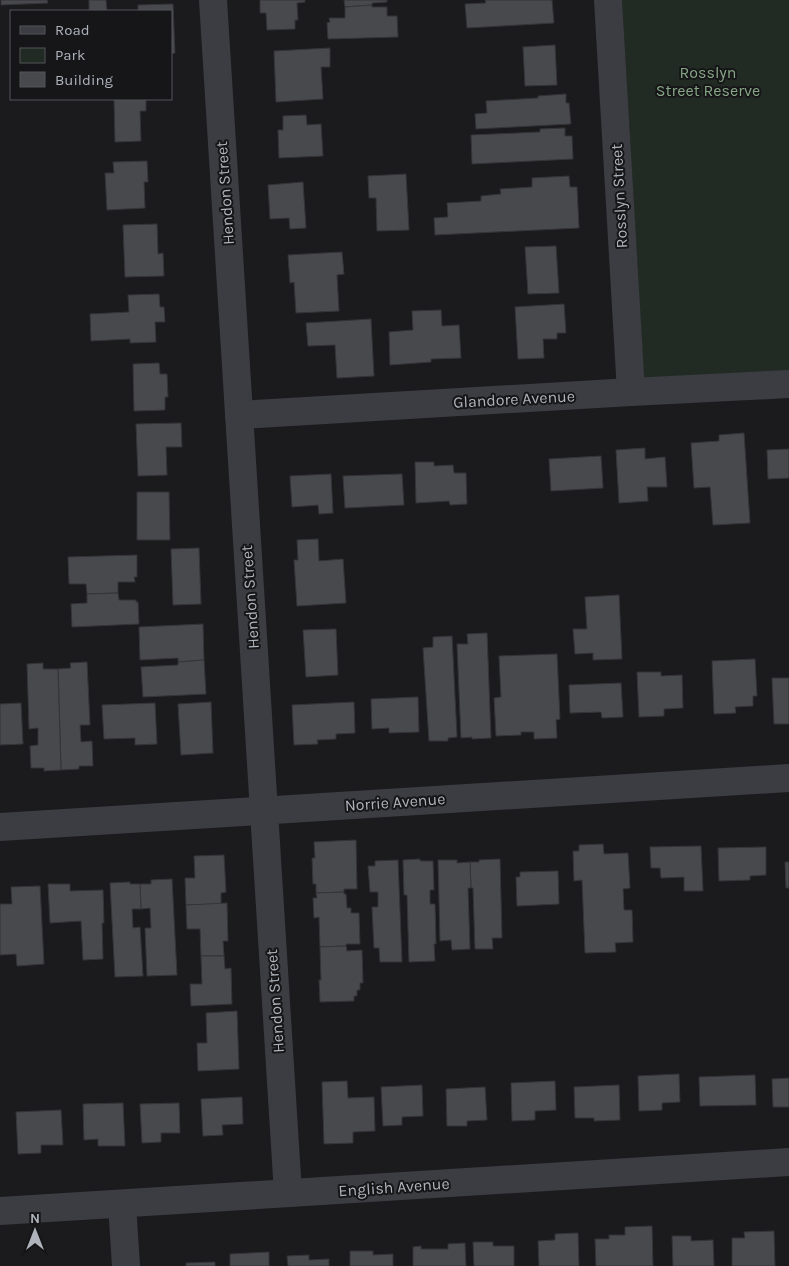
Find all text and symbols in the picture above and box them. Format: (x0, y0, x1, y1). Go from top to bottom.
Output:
legend (10, 10, 172, 100)
text: Road (55, 21, 90, 39)
text: Park (55, 46, 85, 64)
park label: Rosslyn Street Reserve (656, 63, 760, 100)
text: Building (55, 71, 113, 89)
street label: Hendon Street (212, 140, 238, 246)
street label: Rosslyn Street (607, 143, 631, 249)
street label: Glandore Avenue (453, 386, 575, 412)
street label: Hendon Street (237, 544, 263, 650)
street label: Norrie Avenue (344, 789, 446, 815)
street label: Hendon Street (262, 948, 288, 1054)
street label: English Avenue (338, 1174, 450, 1200)
north arrow (10, 1206, 60, 1256)
text: N (30, 1210, 40, 1227)

